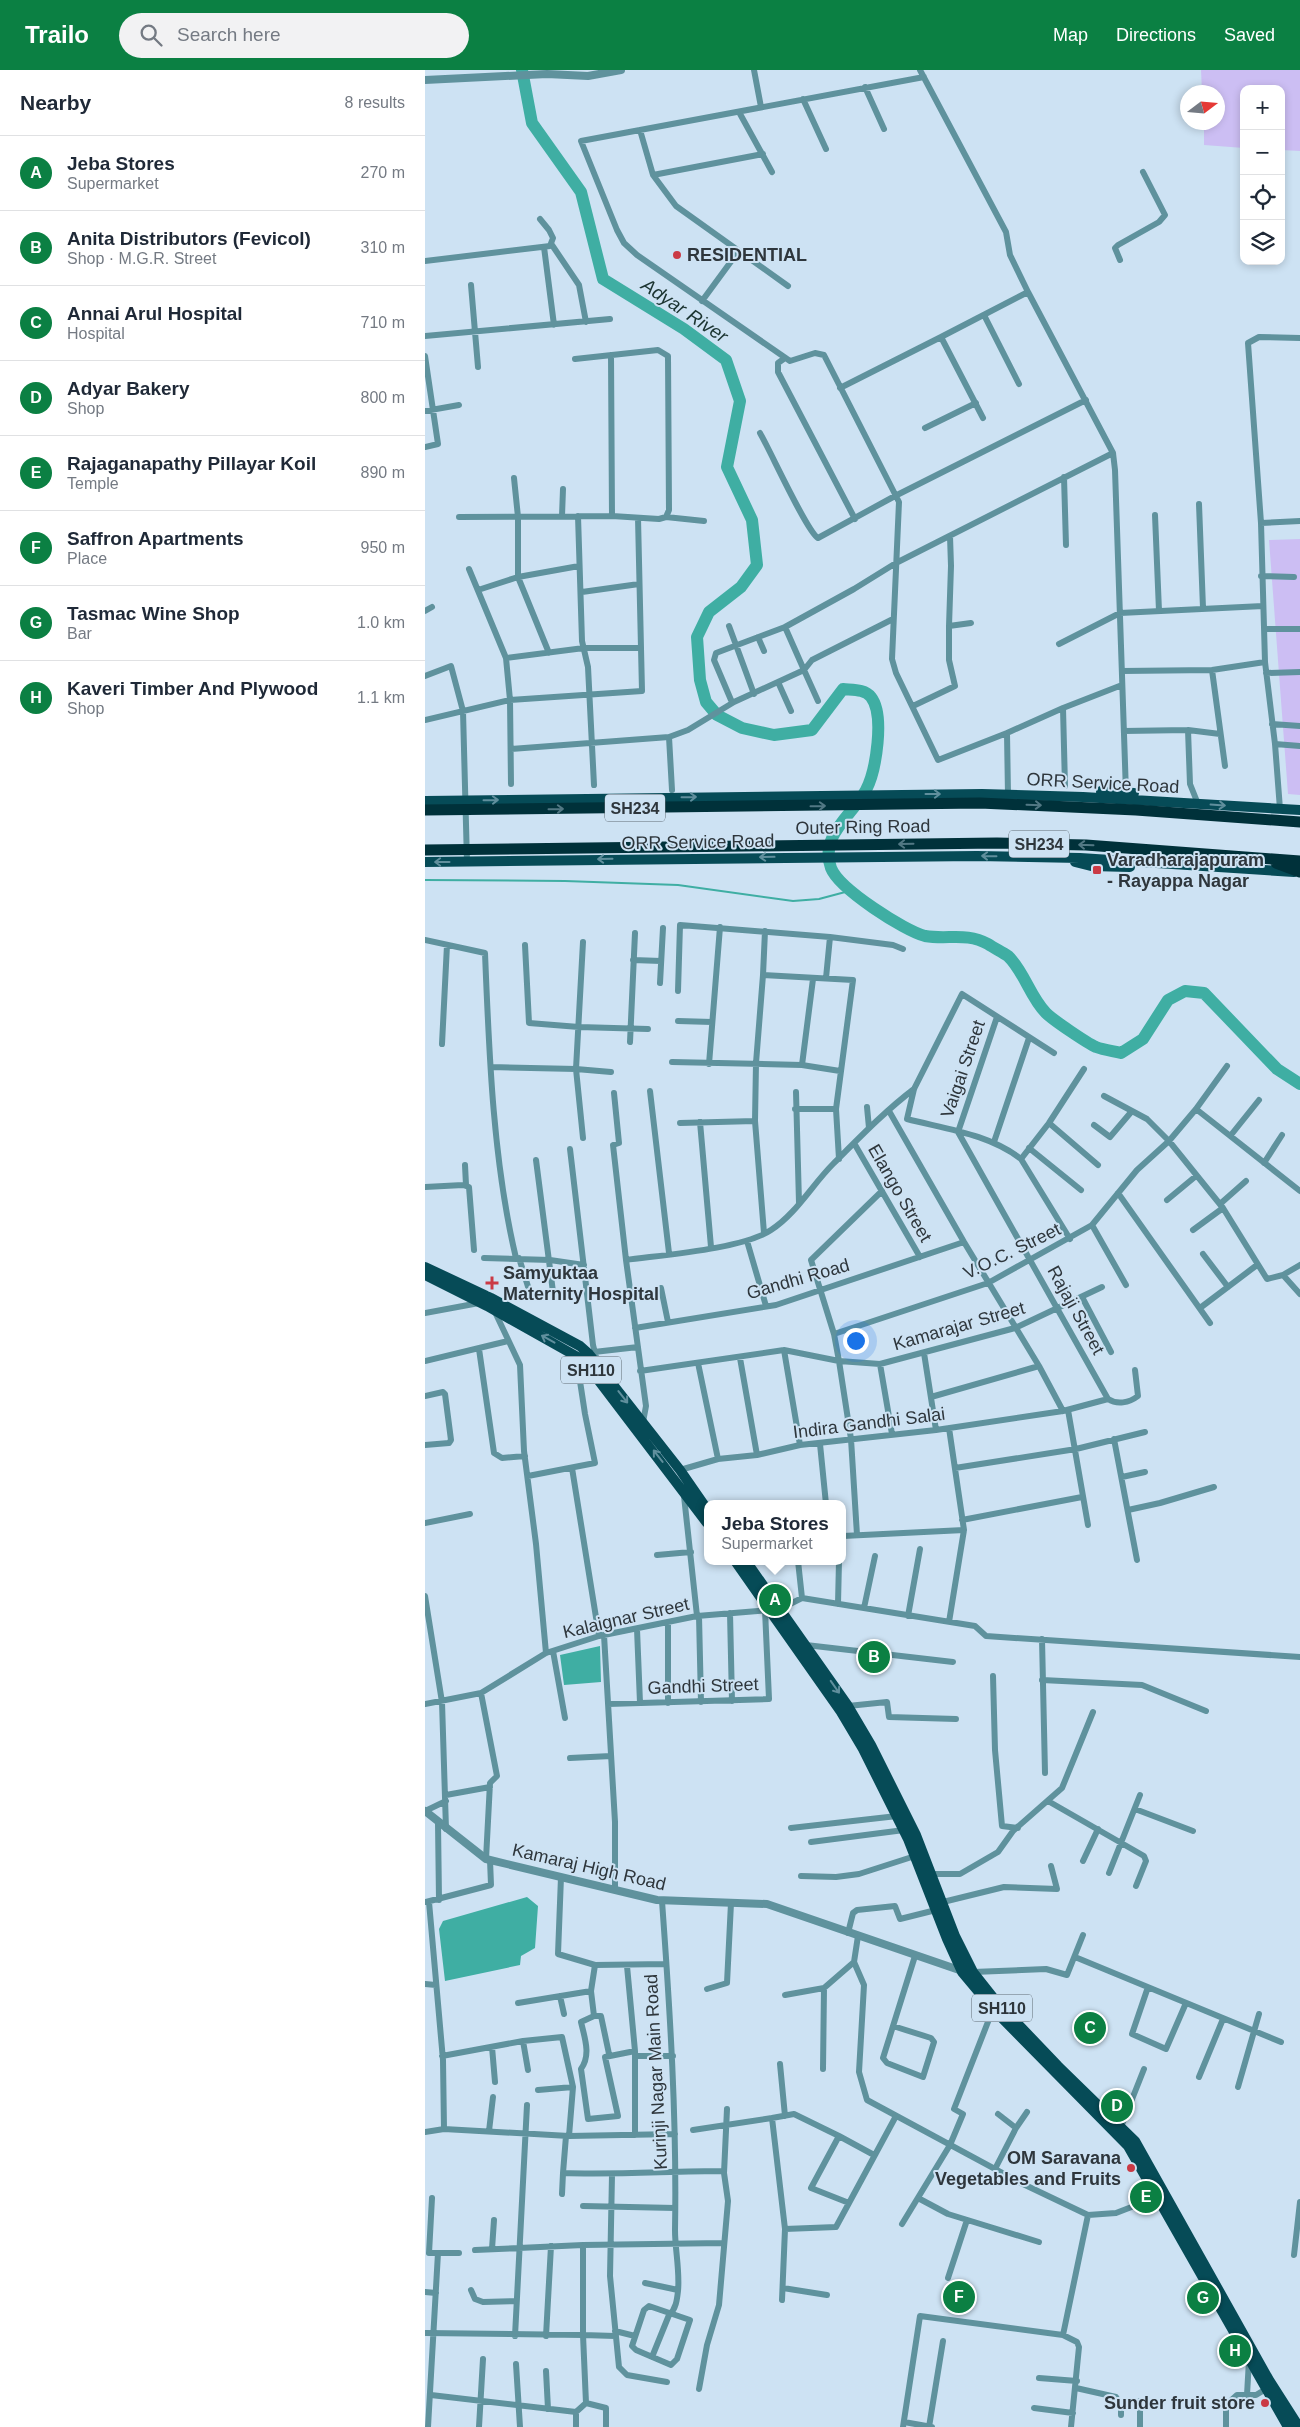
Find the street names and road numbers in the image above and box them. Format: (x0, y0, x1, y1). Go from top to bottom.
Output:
street label: ORR Service Road (1026, 769, 1180, 797)
road number: SH234 (605, 794, 665, 821)
street label: Outer Ring Road (795, 816, 931, 838)
street label: ORR Service Road (621, 831, 775, 853)
road number: SH234 (1009, 831, 1069, 858)
street label: Vaigai Street (937, 1018, 989, 1120)
street label: Elango Street (864, 1141, 936, 1245)
street label: V.O.C. Street (960, 1219, 1064, 1283)
street label: Gandhi Road (744, 1255, 852, 1303)
street label: Rajaji Street (1043, 1262, 1109, 1358)
street label: Kamarajar Street (891, 1298, 1027, 1354)
road number: SH110 (561, 1356, 621, 1384)
street label: Indira Gandhi Salai (792, 1404, 946, 1442)
street label: Kalaignar Street (561, 1594, 691, 1642)
street label: Gandhi Street (647, 1674, 759, 1698)
street label: Kamaraj High Road (510, 1840, 668, 1894)
street label: Kurinji Nagar Main Road (641, 1974, 671, 2170)
road number: SH110 (972, 1995, 1032, 2022)

